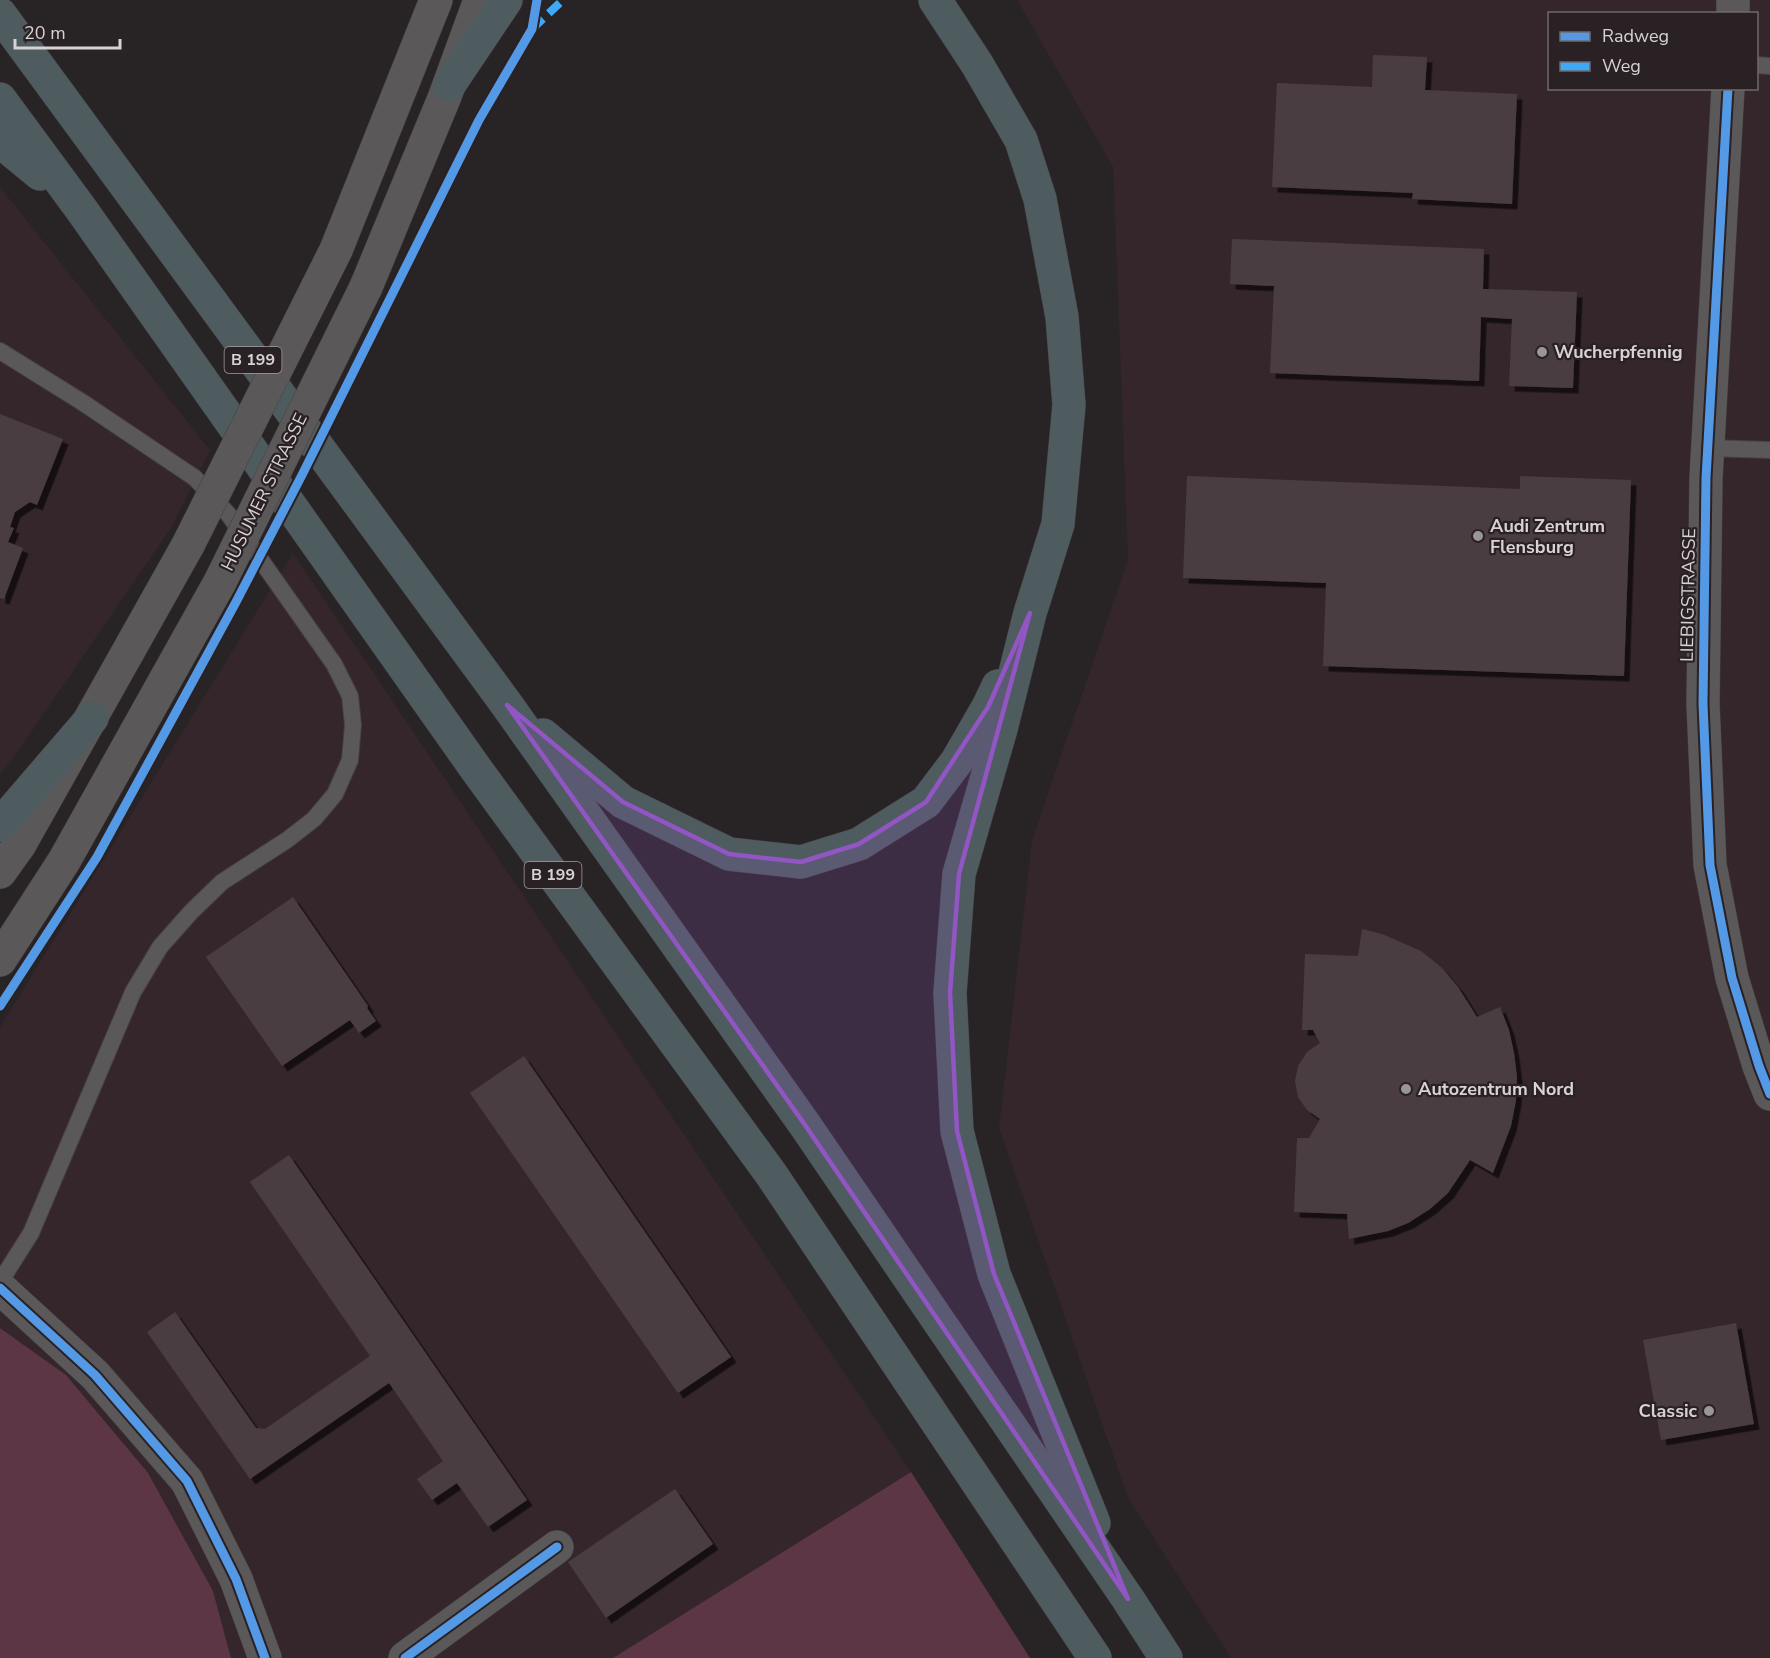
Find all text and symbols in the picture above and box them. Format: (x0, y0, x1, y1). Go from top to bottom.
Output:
scale bar (15, 12, 120, 50)
legend (1548, 12, 1758, 90)
text: 20 m (24, 21, 66, 45)
text: Radweg (1602, 24, 1669, 48)
text: Weg (1602, 54, 1641, 78)
place label: Wucherpfennig (1554, 340, 1683, 364)
marker: Wucherpfennig (1535, 345, 1549, 359)
road number: B 199 (224, 347, 282, 373)
street label: HUSUMER STRASSE (215, 409, 313, 575)
place label: Audi Zentrum Flensburg (1490, 514, 1605, 559)
street label: LIEBIGSTRASSE (1675, 528, 1701, 662)
marker: Audi Zentrum Flensburg (1471, 529, 1485, 543)
road number: B 199 (524, 862, 582, 888)
place label: Autozentrum Nord (1418, 1077, 1574, 1101)
marker: Autozentrum Nord (1399, 1082, 1413, 1096)
place label: Classic (1639, 1399, 1697, 1423)
marker: Classic (1702, 1404, 1716, 1418)

